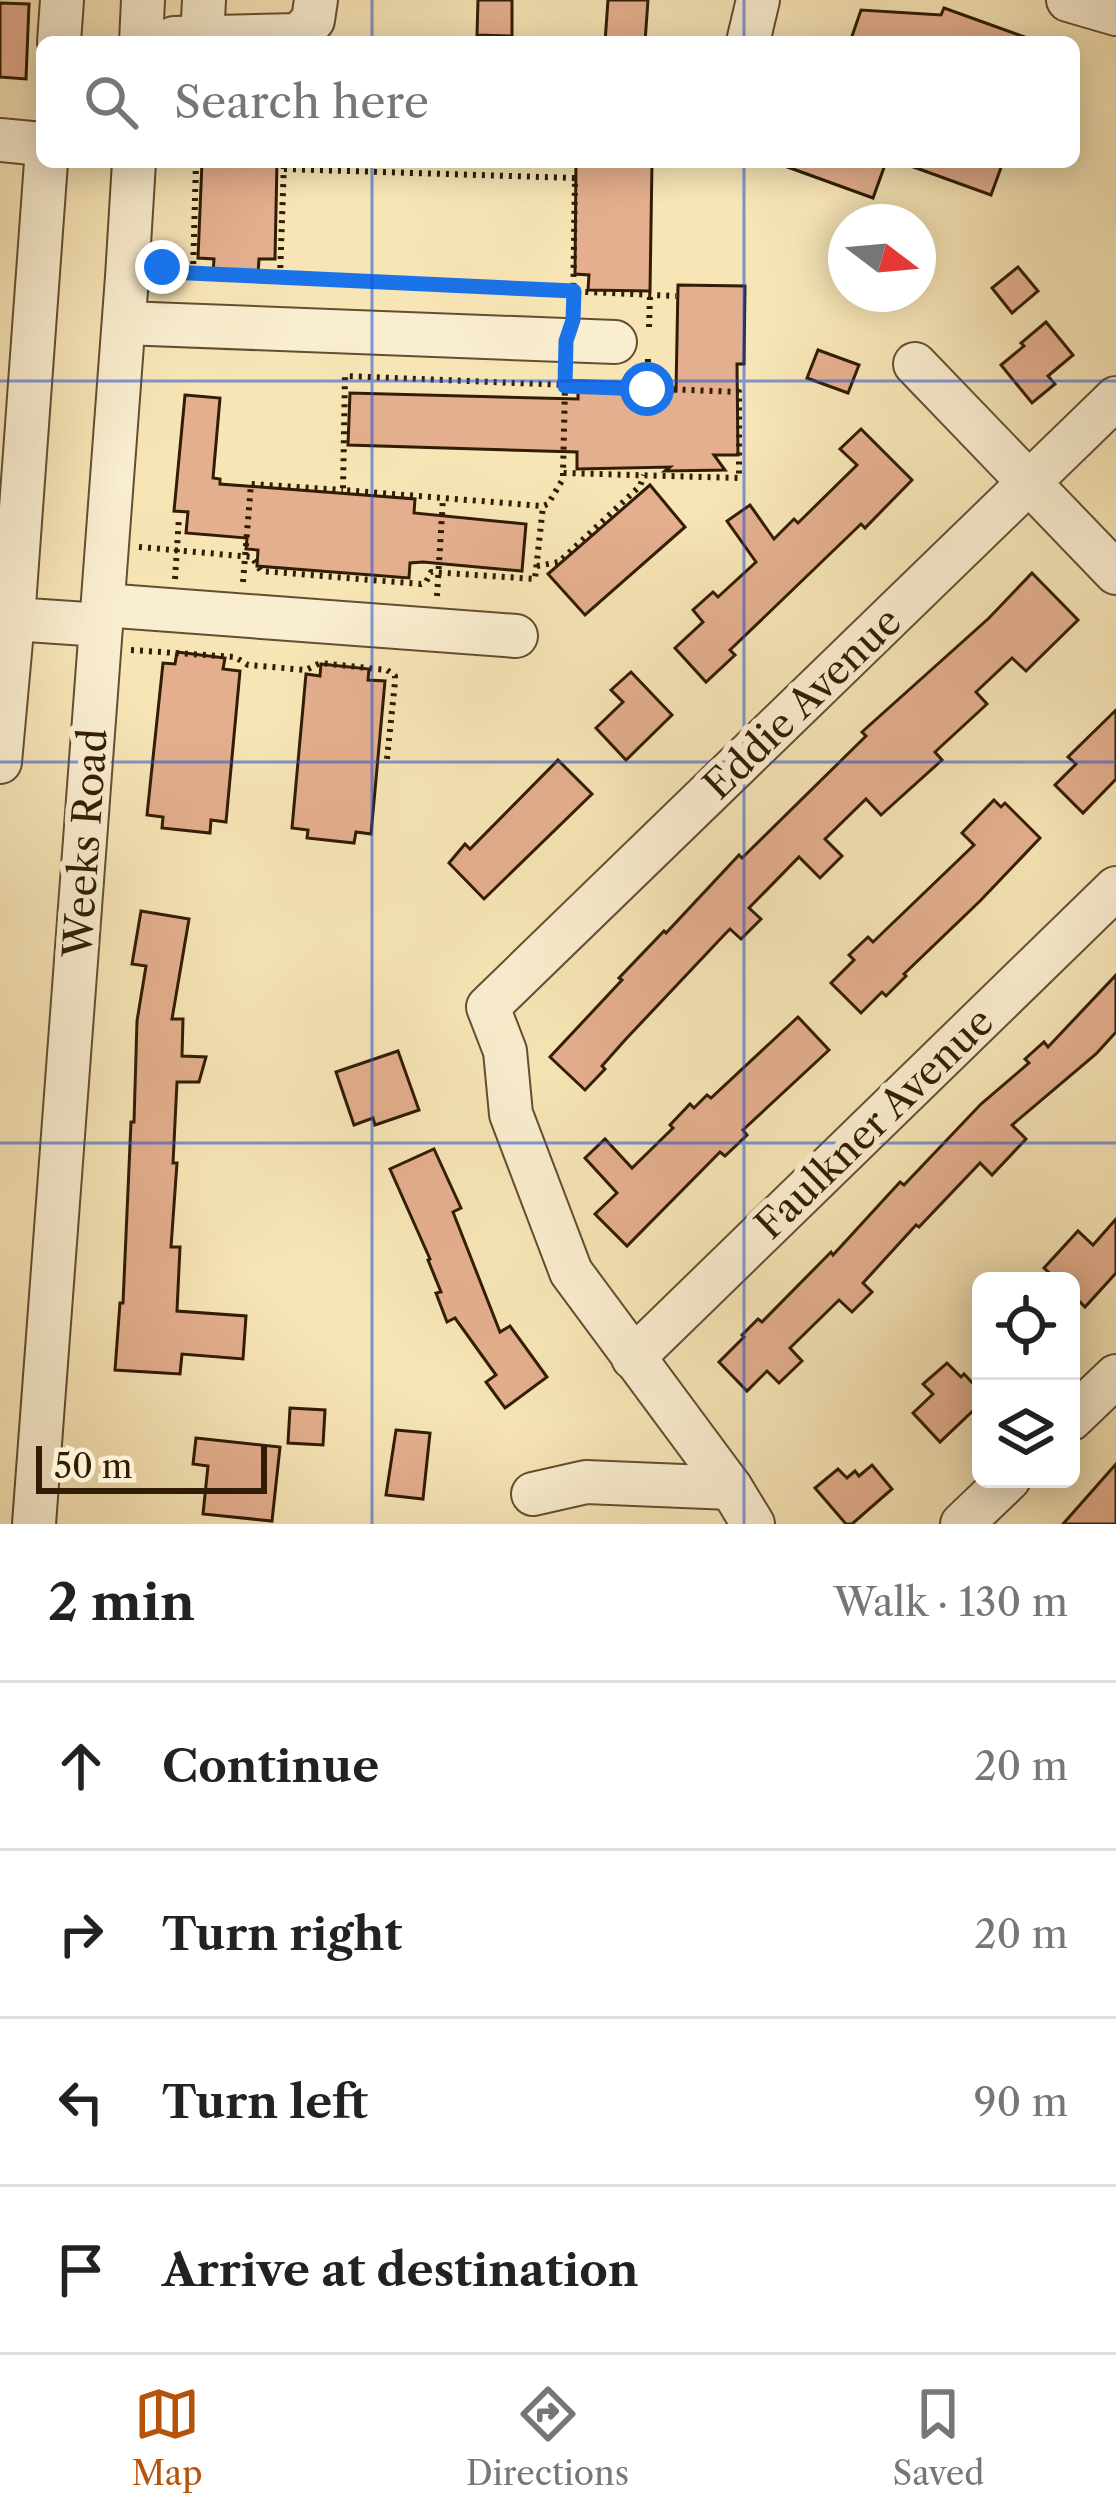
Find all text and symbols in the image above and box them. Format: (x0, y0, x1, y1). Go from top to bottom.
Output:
search box (36, 36, 1080, 168)
icon: search (78, 69, 144, 135)
text: Search here (174, 74, 429, 130)
north arrow (828, 204, 936, 312)
route end (135, 240, 189, 294)
route start (620, 362, 674, 416)
street label: Eddie Avenue (693, 597, 911, 809)
street label: Weeks Road (53, 727, 117, 960)
street label: Faulkner Avenue (745, 997, 1003, 1249)
map controls (972, 1272, 1080, 1488)
button: locate (972, 1272, 1080, 1380)
button: layers (972, 1380, 1080, 1488)
scale bar (36, 1440, 267, 1493)
text: 50 m (54, 1446, 132, 1487)
text: 2 min (48, 1571, 195, 1633)
text: Walk · 130 m (834, 1578, 1068, 1626)
icon: ahead (48, 1733, 114, 1799)
text: Continue (162, 1738, 379, 1794)
text: 20 m (974, 1742, 1068, 1790)
icon: right (48, 1901, 114, 1967)
text: Turn right (162, 1906, 402, 1962)
text: 20 m (974, 1910, 1068, 1958)
icon: left (48, 2069, 114, 2135)
text: Turn left (162, 2074, 368, 2130)
text: 90 m (974, 2078, 1068, 2126)
icon: arrive (48, 2237, 114, 2303)
text: Arrive at destination (162, 2242, 639, 2298)
tab: Map (132, 2381, 203, 2494)
tab: Directions (466, 2381, 629, 2494)
tab: Saved (893, 2381, 984, 2494)

